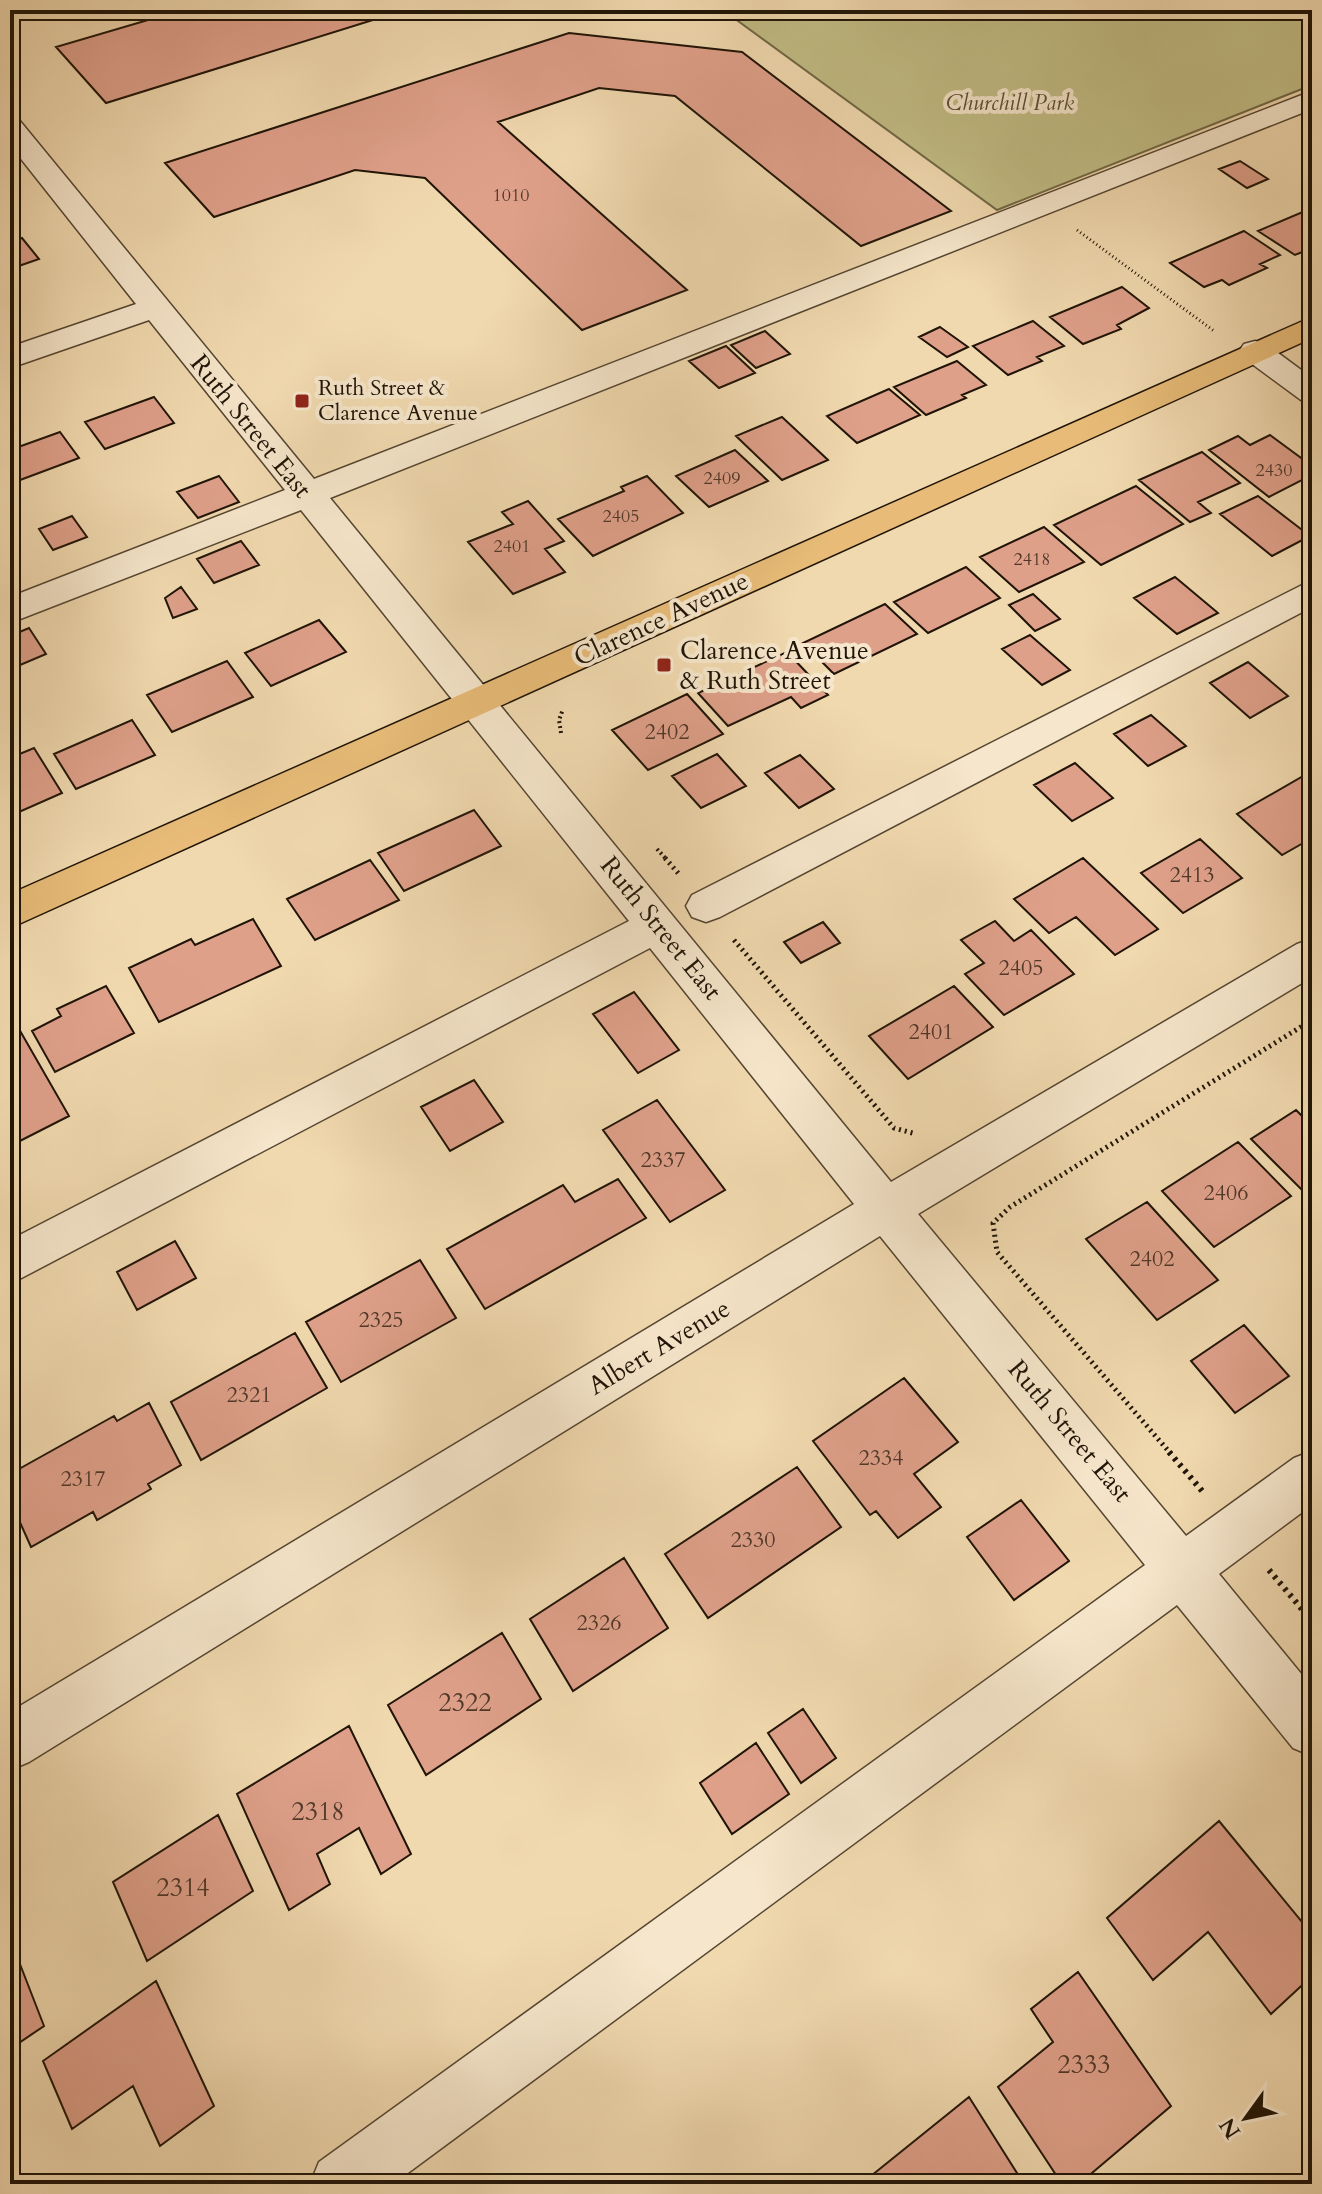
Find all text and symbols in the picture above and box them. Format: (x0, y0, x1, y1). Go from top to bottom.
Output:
park label: Churchill Park (946, 88, 1074, 118)
house number: 1010 (493, 183, 529, 208)
street label: Ruth Street East (182, 347, 320, 505)
place label: Ruth Street & Clarence Avenue (318, 373, 478, 428)
marker: Ruth Street & Clarence Avenue (293, 392, 311, 410)
house number: 2430 (1256, 458, 1292, 483)
house number: 2409 (704, 466, 740, 491)
house number: 2405 (603, 504, 639, 529)
house number: 2401 (494, 534, 530, 559)
house number: 2418 (1014, 547, 1050, 572)
street label: Clarence Avenue (568, 563, 754, 675)
place label: Clarence Avenue & Ruth Street (680, 633, 869, 698)
marker: Clarence Avenue & Ruth Street (655, 656, 673, 674)
house number: 2402 (644, 717, 690, 747)
street label: Ruth Street East (592, 849, 730, 1007)
house number: 2413 (1169, 860, 1215, 890)
house number: 2405 (998, 953, 1044, 983)
house number: 2401 (908, 1017, 954, 1047)
house number: 2337 (640, 1145, 686, 1175)
house number: 2406 (1203, 1178, 1249, 1208)
house number: 2402 (1129, 1244, 1175, 1274)
street label: Albert Avenue (581, 1291, 737, 1403)
house number: 2325 (358, 1305, 404, 1335)
street label: Ruth Street East (1000, 1353, 1140, 1509)
house number: 2321 (226, 1380, 272, 1410)
house number: 2334 (858, 1443, 904, 1473)
house number: 2317 (60, 1464, 106, 1494)
house number: 2330 (730, 1525, 776, 1555)
house number: 2326 (576, 1608, 622, 1638)
house number: 2322 (438, 1685, 492, 1720)
house number: 2318 (291, 1794, 345, 1829)
house number: 2314 (156, 1870, 210, 1905)
house number: 2333 (1057, 2047, 1111, 2082)
north arrow (1206, 2078, 1286, 2158)
text: N (1212, 2112, 1248, 2145)

